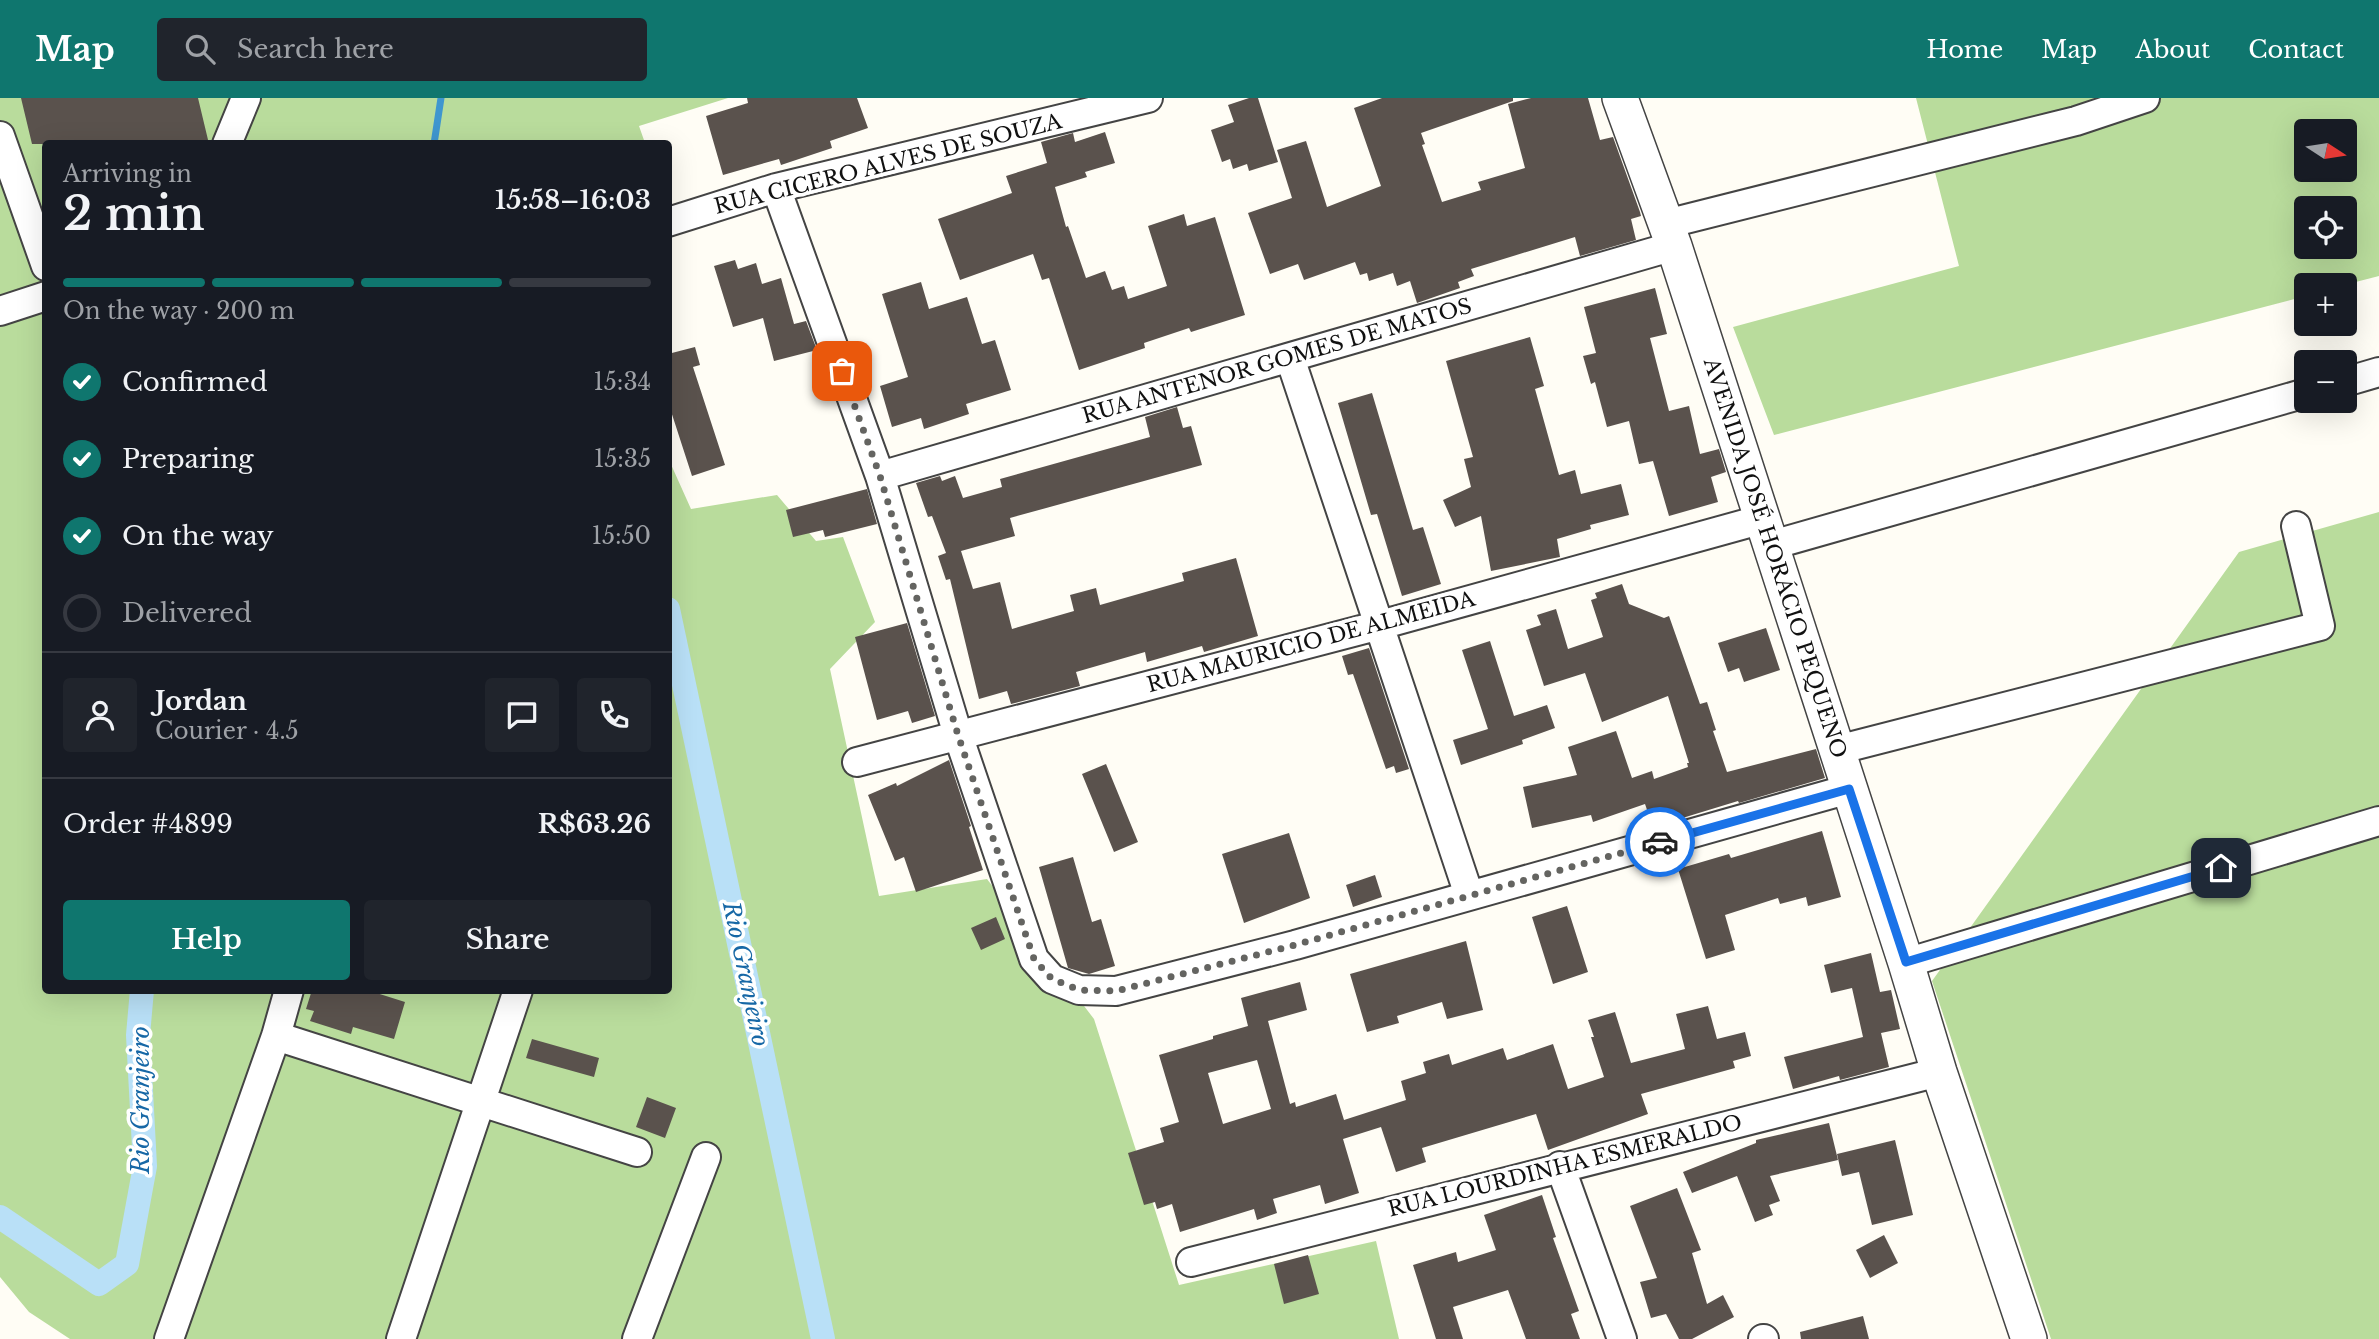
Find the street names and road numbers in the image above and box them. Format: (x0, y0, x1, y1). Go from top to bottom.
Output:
street label: RUA CICERO ALVES DE SOUZA (711, 108, 1065, 220)
street label: RUA ANTENOR GOMES DE MATOS (1079, 293, 1475, 429)
street label: AVENIDA JOSÉ HORÁCIO PEQUENO (1698, 354, 1852, 762)
street label: RUA MAURICIO DE ALMEIDA (1144, 585, 1479, 698)
street label: RUA LOURDINHA ESMERALDO (1385, 1109, 1745, 1223)

